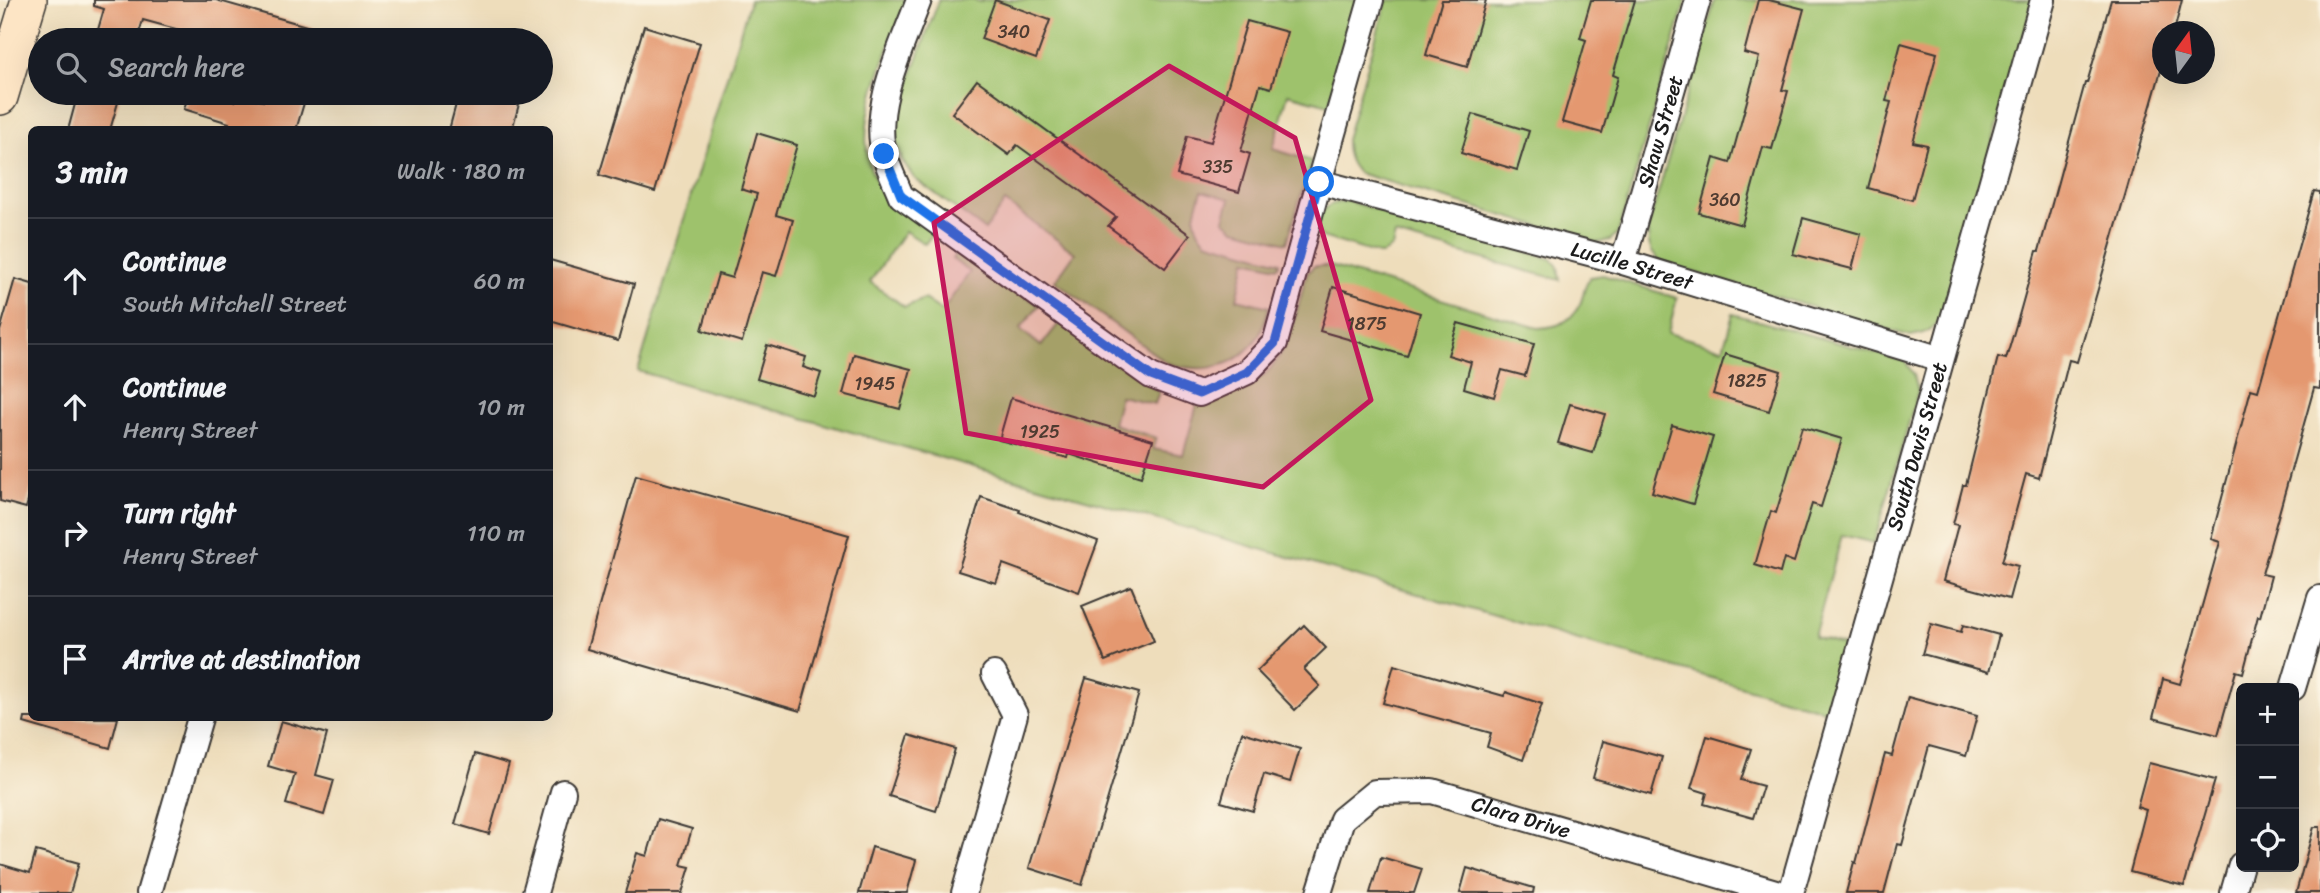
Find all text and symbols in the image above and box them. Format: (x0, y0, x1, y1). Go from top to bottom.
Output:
house number: 340 (998, 16, 1030, 48)
north arrow (2152, 21, 2215, 84)
search box (28, 28, 553, 105)
text: Search here (108, 44, 245, 90)
icon: search (52, 48, 90, 86)
street label: Shaw Street (1626, 71, 1695, 192)
route end (868, 138, 899, 169)
text: 3 min (56, 145, 128, 199)
text: Walk · 180 m (397, 151, 525, 192)
house number: 335 (1203, 151, 1233, 183)
route start (1303, 166, 1334, 197)
house number: 360 (1709, 184, 1741, 216)
street label: Lucille Street (1567, 230, 1699, 302)
text: Continue (123, 238, 226, 284)
text: 60 m (474, 261, 525, 302)
icon: ahead (56, 262, 94, 300)
text: South Mitchell Street (123, 284, 347, 325)
house number: 1875 (1347, 308, 1387, 340)
street label: South Davis Street (1875, 358, 1959, 535)
text: Continue (123, 364, 226, 410)
house number: 1825 (1727, 365, 1767, 397)
house number: 1945 (854, 368, 896, 400)
text: 10 m (477, 387, 525, 428)
icon: ahead (56, 388, 94, 426)
text: Henry Street (123, 410, 258, 451)
house number: 1925 (1020, 416, 1060, 448)
text: Turn right (123, 490, 236, 536)
text: 110 m (467, 513, 525, 554)
icon: right (56, 514, 94, 552)
text: Henry Street (123, 536, 258, 577)
text: Arrive at destination (123, 636, 360, 682)
icon: arrive (56, 640, 94, 678)
map controls (2236, 683, 2299, 872)
button: + (2236, 683, 2299, 746)
button: − (2236, 746, 2299, 809)
street label: Clara Drive (1467, 785, 1576, 850)
button: locate (2236, 809, 2299, 872)

